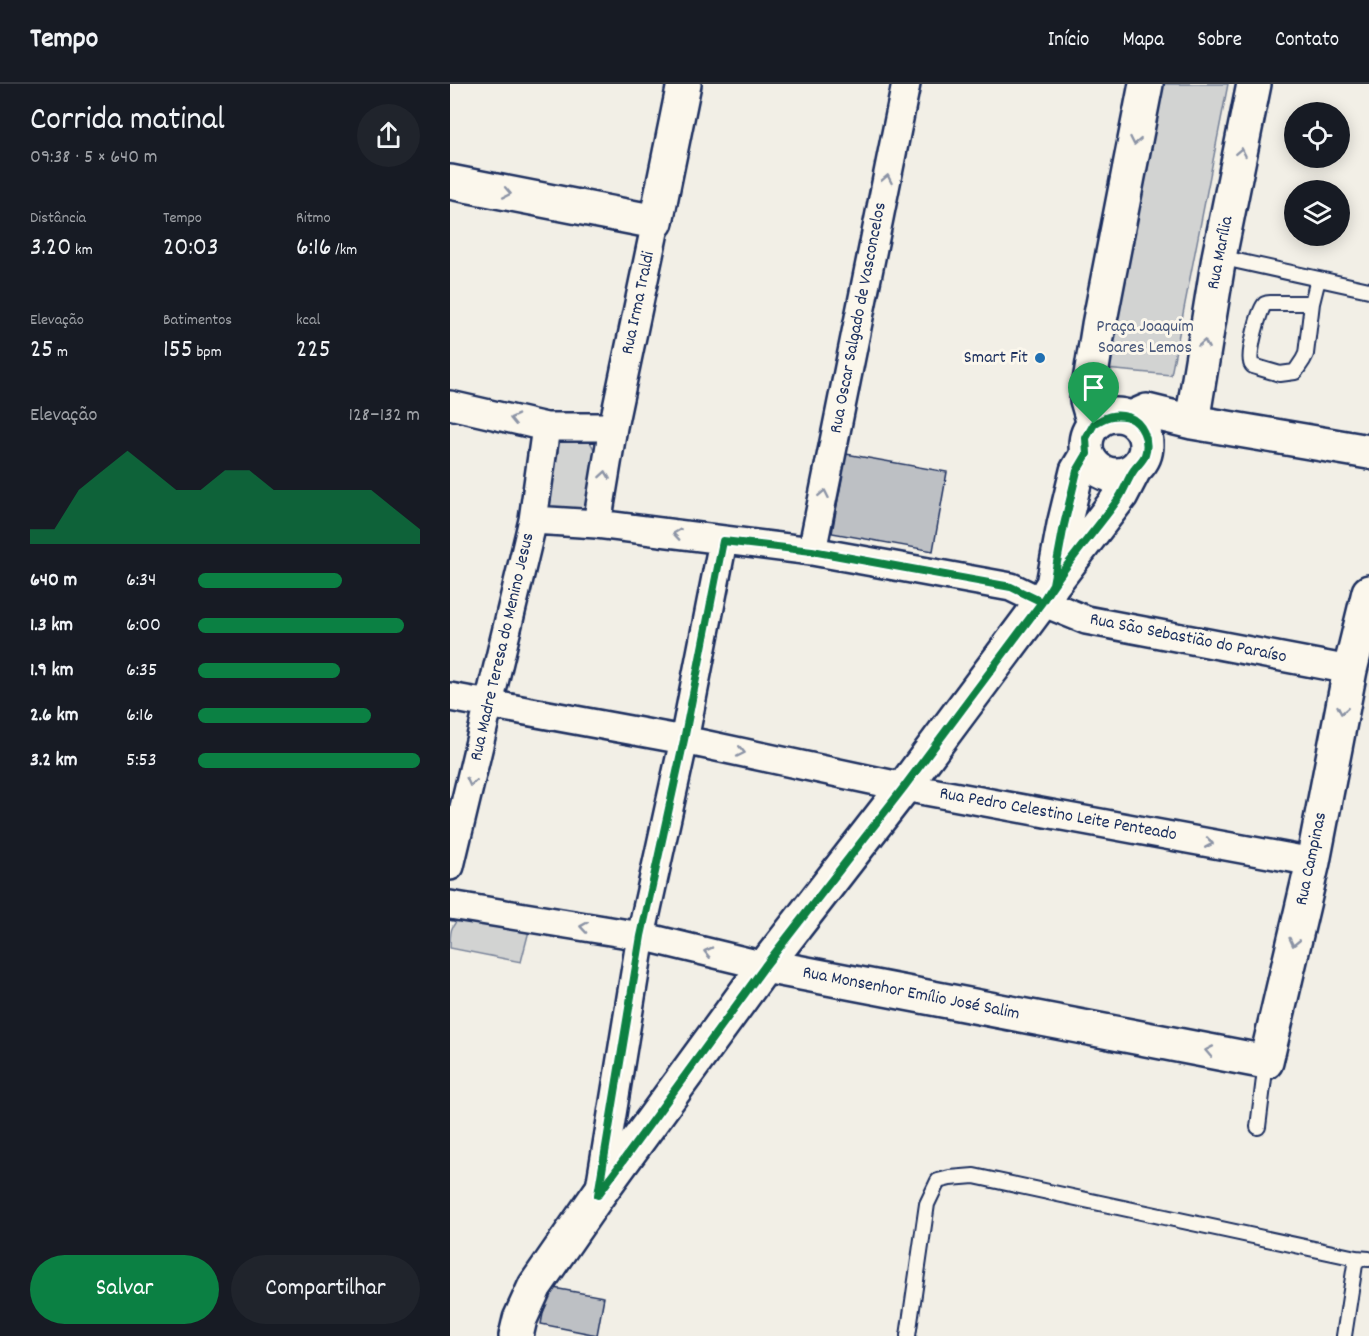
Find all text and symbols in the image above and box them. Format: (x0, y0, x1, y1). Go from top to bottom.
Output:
text: Tempo (30, 21, 98, 61)
text: Início (1048, 26, 1089, 56)
text: Mapa (1122, 26, 1164, 56)
text: Sobre (1197, 26, 1242, 56)
text: Contato (1275, 26, 1339, 56)
text: Corrida matinal (30, 98, 225, 145)
map controls (1284, 102, 1350, 246)
button: locate (1284, 102, 1350, 168)
button: share (357, 104, 420, 167)
one-way arrow (1129, 136, 1142, 146)
text: 09:38 · 5 × 640 m (30, 144, 158, 172)
one-way arrow (1233, 147, 1246, 157)
one-way arrow (880, 175, 893, 185)
button: layers (1284, 180, 1350, 246)
one-way arrow (502, 186, 512, 199)
street label: Rua Oscar Salgado de Vasconcelos (824, 200, 894, 436)
text: Distância (30, 207, 86, 230)
text: Tempo (163, 207, 202, 230)
text: Ritmo (296, 207, 331, 230)
street label: Rua Marília (1202, 214, 1240, 292)
text: 3.20 (30, 230, 71, 267)
text: 20:03 (163, 230, 219, 267)
text: 6:16 (296, 230, 332, 267)
text: km (71, 239, 93, 262)
text: /km (332, 239, 357, 262)
street label: Rua Irma Traldi (616, 249, 662, 357)
text: Elevação (30, 309, 84, 332)
text: Batimentos (163, 309, 232, 332)
text: kcal (296, 309, 320, 332)
park label: Praça Joaquim Soares Lemos (1096, 315, 1194, 361)
text: 25 (30, 332, 53, 369)
text: 155 (163, 332, 193, 369)
text: 225 (296, 332, 331, 369)
one-way arrow (1198, 339, 1210, 348)
text: m (53, 341, 68, 364)
text: bpm (193, 341, 222, 364)
place label: Smart Fit (964, 346, 1028, 371)
marker: Smart Fit (1033, 351, 1047, 365)
pin (1068, 362, 1119, 424)
icon: arrive (1077, 371, 1110, 404)
text: Elevação (30, 402, 97, 430)
text: 128–132 m (349, 402, 420, 430)
one-way arrow (509, 414, 519, 427)
one-way arrow (599, 471, 611, 480)
one-way arrow (817, 489, 830, 499)
one-way arrow (672, 529, 681, 541)
street label: Rua Madre Teresa do Menino Jesus (465, 530, 541, 764)
text: 640 m (30, 567, 77, 595)
text: 6:34 (126, 567, 156, 595)
street label: Rua São Sebastião do Paraíso (1087, 608, 1289, 670)
text: 1.3 km (30, 612, 73, 640)
text: 6:00 (126, 612, 161, 640)
text: 1.9 km (30, 657, 73, 685)
text: 6:35 (126, 657, 157, 685)
text: 2.6 km (30, 702, 78, 730)
text: 6:16 (126, 702, 153, 730)
one-way arrow (1336, 705, 1349, 715)
one-way arrow (736, 745, 746, 758)
text: 3.2 km (30, 747, 77, 775)
text: 5:53 (126, 747, 157, 775)
one-way arrow (465, 776, 478, 786)
street label: Rua Pedro Celestino Leite Penteado (937, 782, 1179, 848)
street label: Rua Campinas (1290, 810, 1334, 908)
one-way arrow (1204, 836, 1214, 849)
one-way arrow (579, 921, 588, 933)
one-way arrow (1288, 937, 1301, 947)
one-way arrow (704, 946, 714, 959)
street label: Rua Monsenhor Emílio José Salim (800, 961, 1022, 1027)
one-way arrow (1204, 1045, 1214, 1058)
button: Salvar (30, 1255, 219, 1324)
button: Compartilhar (231, 1255, 420, 1324)

